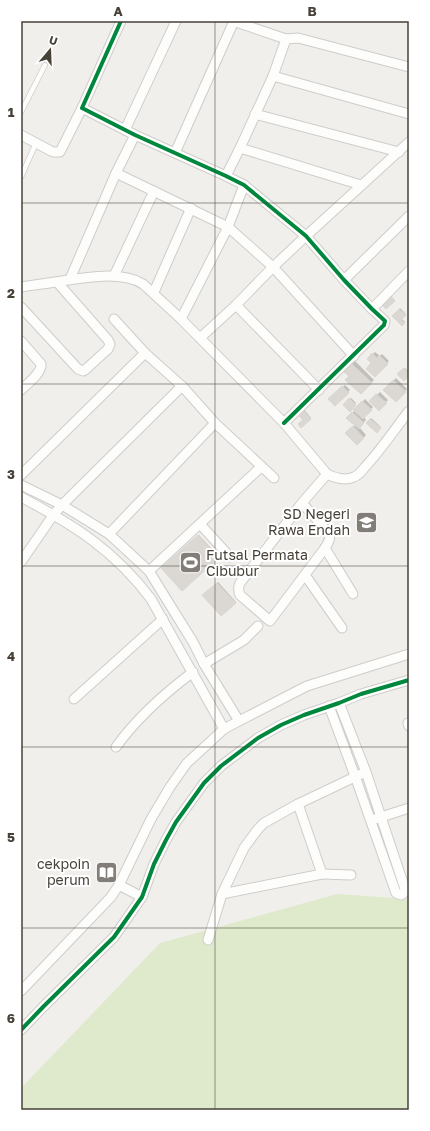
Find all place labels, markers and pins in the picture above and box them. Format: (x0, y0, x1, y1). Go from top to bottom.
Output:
place label: SD Negeri Rawa Endah (268, 505, 350, 538)
school or university icon: SD Negeri Rawa Endah (353, 509, 379, 535)
place label: Futsal Permata Cibubur (206, 546, 308, 579)
sports icon: Futsal Permata Cibubur (177, 550, 203, 576)
place label: cekpoin perum (37, 855, 90, 888)
library icon: cekpoin perum (93, 859, 119, 885)

